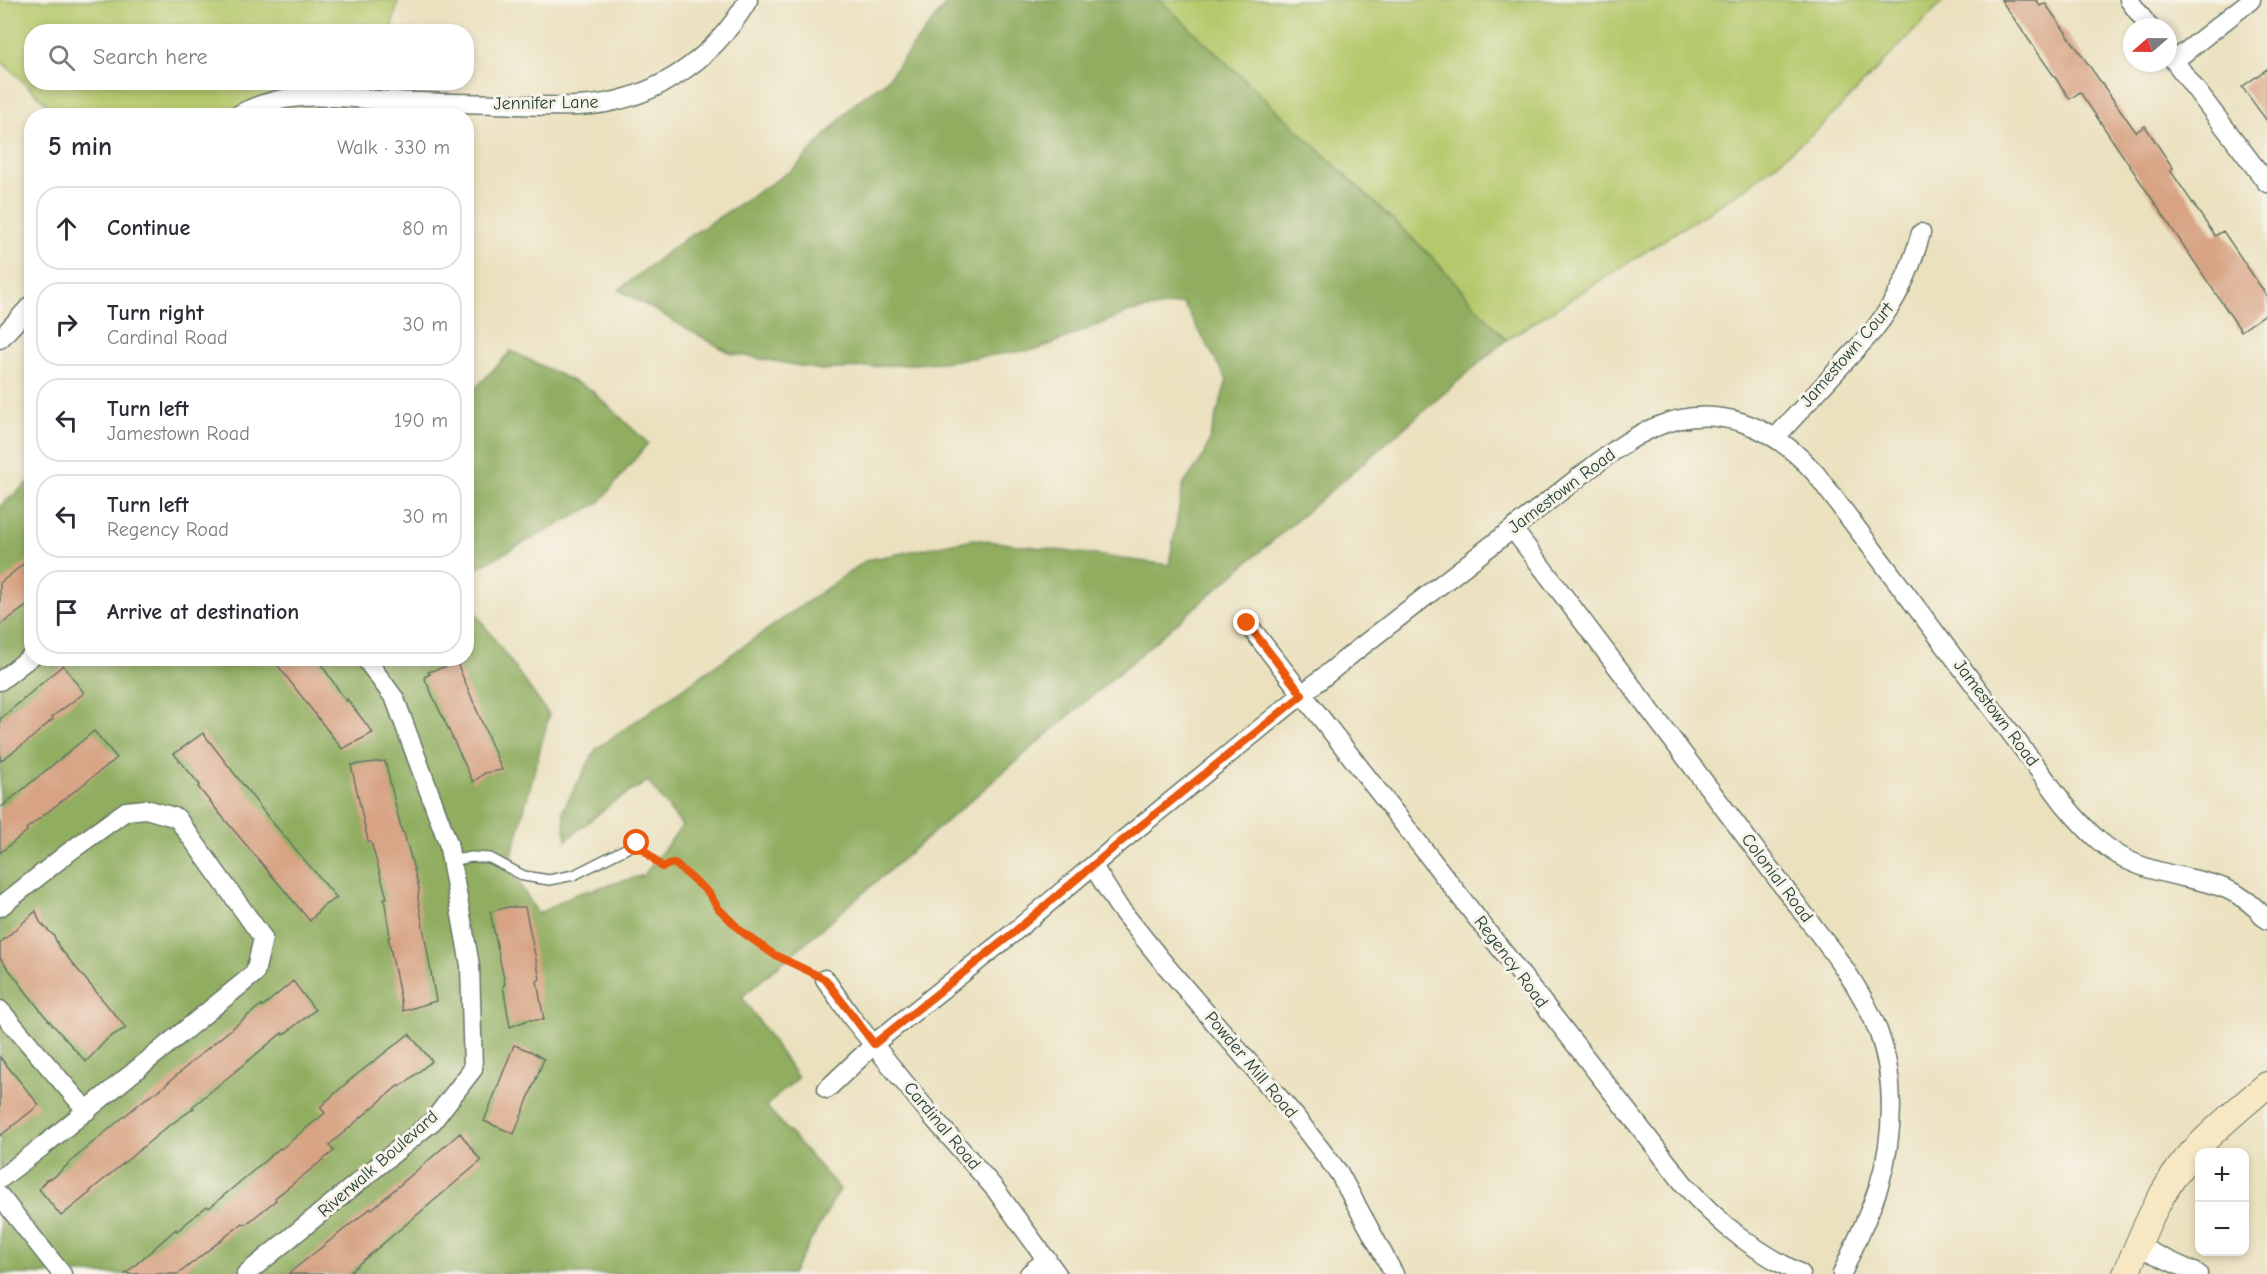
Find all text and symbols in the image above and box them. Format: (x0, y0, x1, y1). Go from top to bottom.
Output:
north arrow (2123, 18, 2177, 72)
search box (24, 24, 474, 90)
icon: search (45, 41, 78, 74)
text: Search here (93, 44, 208, 70)
street label: Jennifer Lane (493, 92, 599, 114)
text: 5 min (48, 132, 112, 162)
text: Walk · 330 m (337, 136, 450, 159)
icon: ahead (50, 212, 83, 245)
text: Continue (107, 215, 190, 241)
text: 80 m (402, 217, 448, 240)
street label: Jamestown Court (1796, 298, 1899, 412)
text: Turn right (107, 300, 204, 326)
icon: right (50, 308, 83, 341)
text: 30 m (402, 313, 448, 336)
text: Cardinal Road (107, 326, 228, 349)
text: Turn left (107, 396, 189, 422)
icon: left (50, 404, 83, 437)
text: 190 m (394, 409, 448, 432)
text: Jamestown Road (107, 422, 250, 445)
street label: Jamestown Road (1504, 444, 1620, 538)
text: Turn left (107, 492, 189, 518)
icon: left (50, 500, 83, 533)
text: 30 m (402, 505, 448, 528)
text: Regency Road (107, 518, 229, 541)
icon: arrive (50, 596, 83, 629)
text: Arrive at destination (107, 599, 299, 625)
route end (1233, 609, 1259, 635)
street label: Jamestown Road (1949, 655, 2043, 771)
route start (623, 829, 649, 855)
street label: Colonial Road (1737, 829, 1817, 927)
street label: Regency Road (1470, 912, 1552, 1012)
street label: Powder Mill Road (1200, 1007, 1302, 1123)
street label: Cardinal Road (899, 1078, 985, 1174)
street label: Riverwalk Boulevard (314, 1106, 442, 1222)
map controls (2195, 1148, 2249, 1256)
button: + (2195, 1148, 2249, 1202)
button: − (2195, 1202, 2249, 1256)

